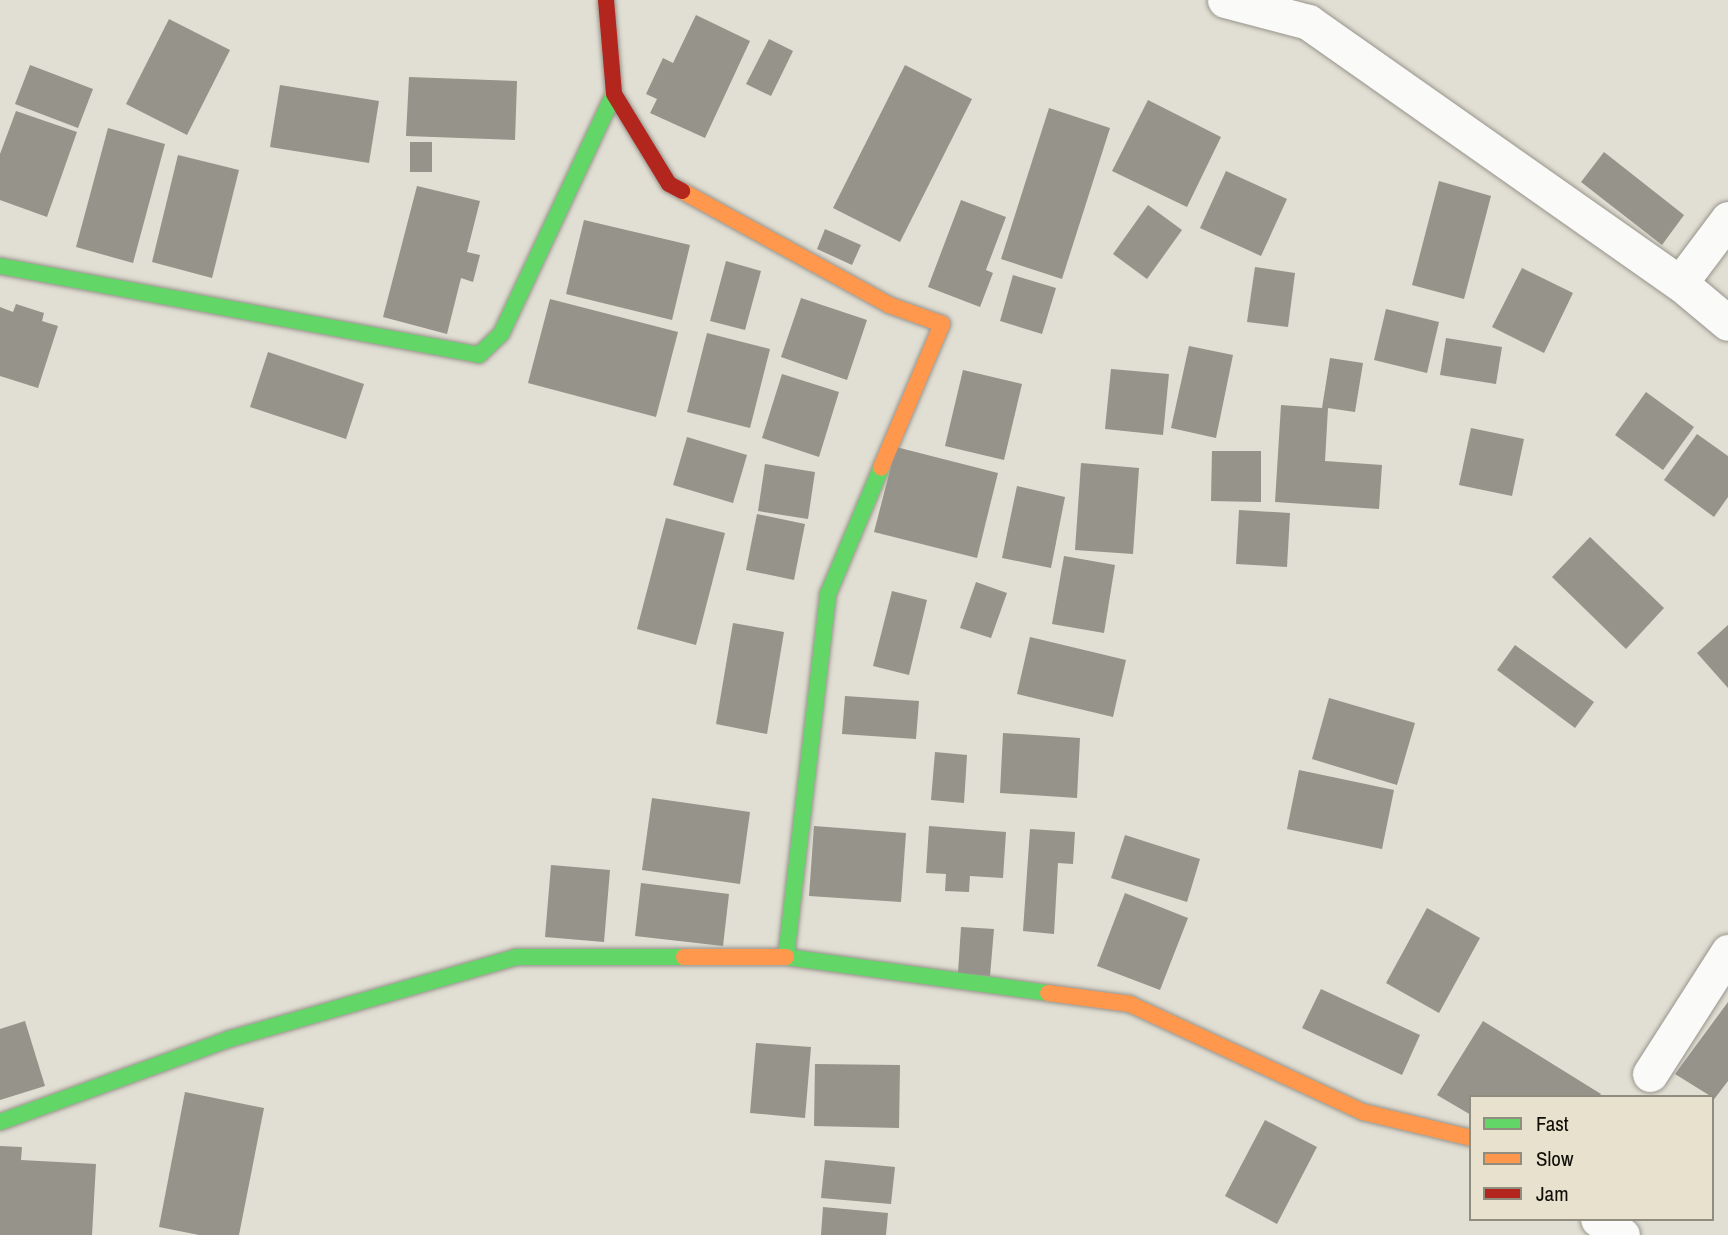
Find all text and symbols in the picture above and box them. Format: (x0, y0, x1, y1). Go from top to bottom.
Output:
legend (1469, 1095, 1714, 1221)
text: Fast (1536, 1109, 1569, 1138)
text: Slow (1536, 1144, 1573, 1173)
text: Jam (1536, 1179, 1569, 1208)

